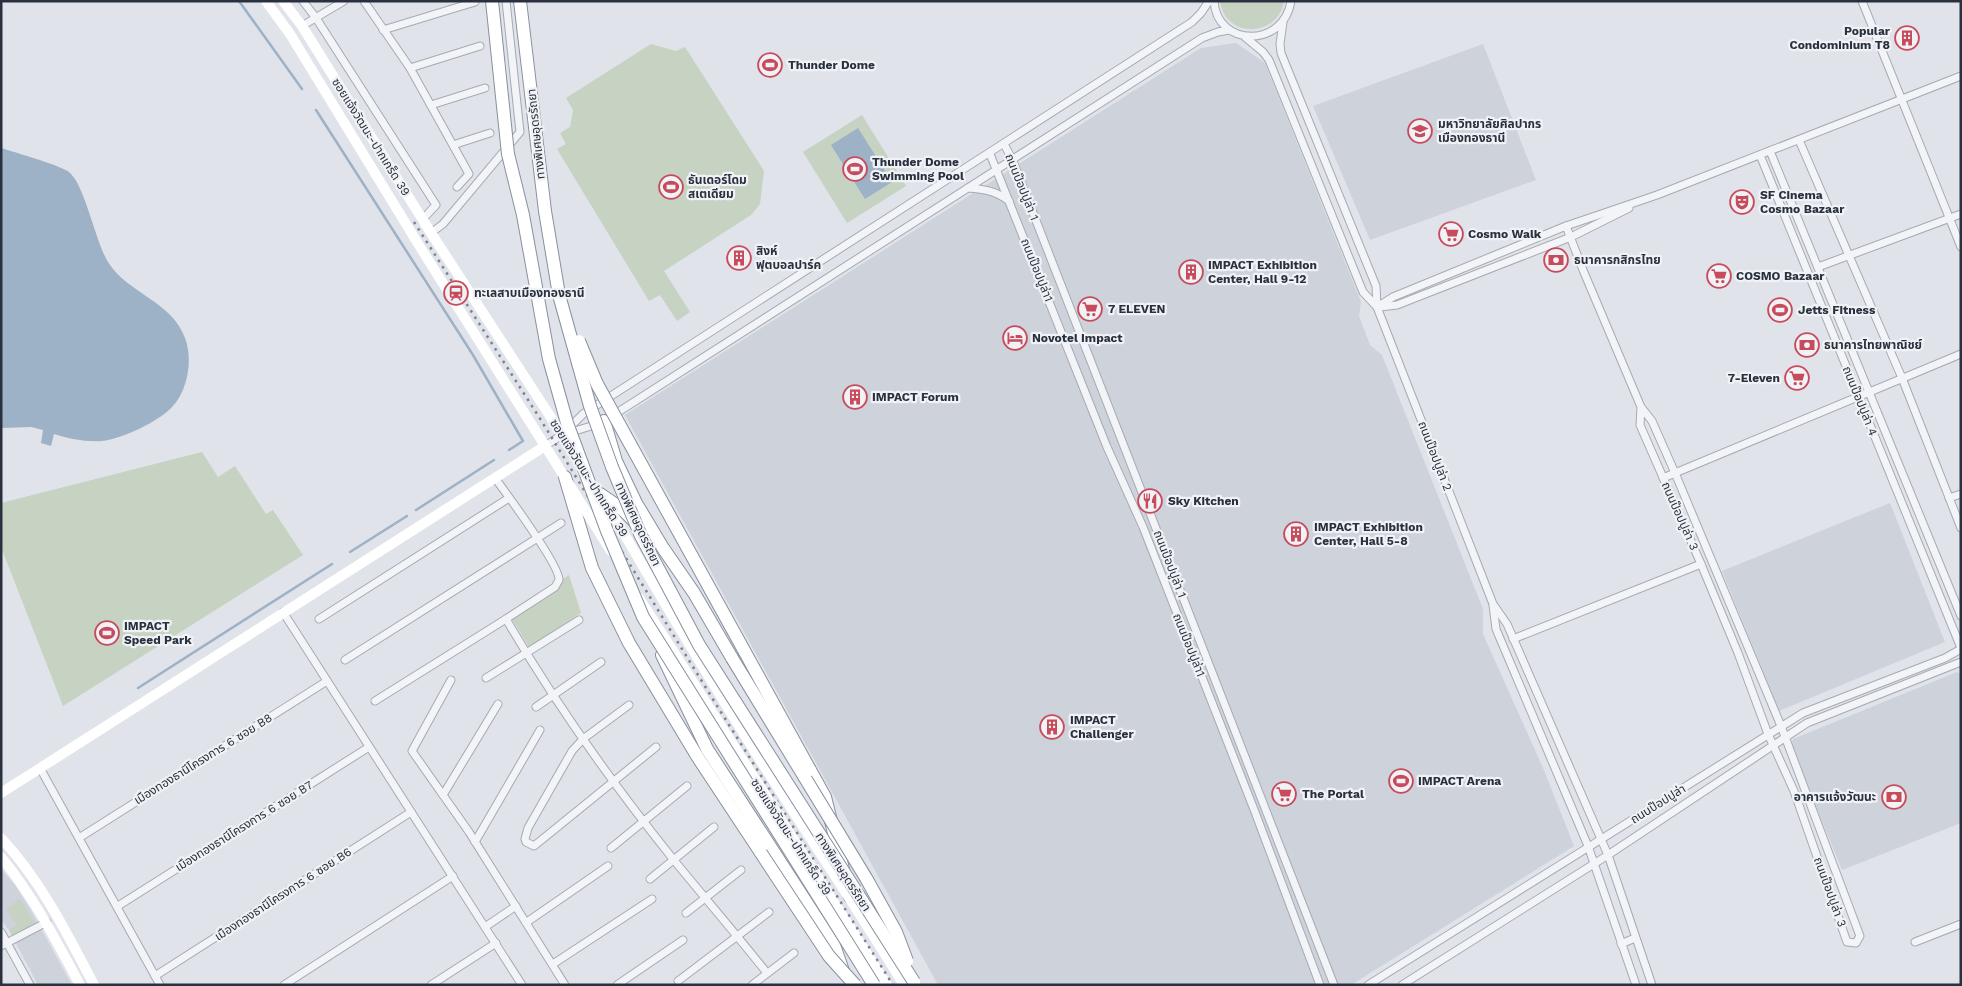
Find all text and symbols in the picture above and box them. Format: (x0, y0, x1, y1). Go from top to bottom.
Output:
place label: Popular Condominium T8 (1789, 24, 1891, 52)
building icon: Popular Condominium T8 (1894, 25, 1920, 51)
sports icon: Thunder Dome (757, 52, 783, 78)
place label: Thunder Dome (788, 58, 875, 72)
street label: ซอยแจ้งวัฒนะ-ปากเกร็ด 39 (329, 76, 413, 198)
street label: ทางพิเศษอุดรรัถยา (524, 88, 548, 180)
place label: มหาวิทยาลัยศิลปากร เมืองทองธานี (1438, 117, 1541, 145)
school or university icon: มหาวิทยาลัยศิลปากร เมืองทองธานี (1407, 118, 1433, 144)
street label: ถนนป๊อปปูล่า 1 (1002, 152, 1042, 222)
place label: Thunder Dome Swimming Pool (872, 155, 964, 183)
sports icon: Thunder Dome Swimming Pool (842, 156, 868, 182)
place label: ธันเดอร์โดม สเตเดียม (688, 173, 747, 201)
sports icon: ธันเดอร์โดม สเตเดียม (658, 174, 684, 200)
place label: SF Cinema Cosmo Bazaar (1760, 188, 1845, 216)
theatre icon: SF Cinema Cosmo Bazaar (1729, 189, 1755, 215)
supermarket icon: Cosmo Walk (1438, 221, 1464, 247)
place label: Cosmo Walk (1468, 227, 1542, 241)
street label: ถนนป๊อปปูล่า1 (1018, 236, 1056, 304)
place label: สิงห์ ฟุตบอลปาร์ค (756, 244, 821, 272)
building icon: สิงห์ ฟุตบอลปาร์ค (726, 245, 752, 271)
bank icon: ธนาคารกสิกรไทย (1543, 247, 1569, 273)
place label: ธนาคารกสิกรไทย (1574, 253, 1661, 267)
place label: IMPACT Exhibition Center, Hall 9-12 (1208, 258, 1317, 286)
building icon: IMPACT Exhibition Center, Hall 9-12 (1178, 259, 1204, 285)
supermarket icon: COSMO Bazaar (1706, 263, 1732, 289)
place label: COSMO Bazaar (1736, 269, 1825, 283)
station icon: ทะเลสาบเมืองทองธานี (443, 280, 469, 306)
place label: ทะเลสาบเมืองทองธานี (474, 286, 585, 300)
supermarket icon: 7 ELEVEN (1077, 296, 1103, 322)
sports icon: Jetts Fitness (1767, 297, 1793, 323)
place label: 7 ELEVEN (1108, 302, 1166, 316)
place label: Jetts Fitness (1798, 303, 1876, 317)
hotel icon: Novotel Impact (1002, 325, 1028, 351)
place label: Novotel Impact (1032, 331, 1123, 345)
bank icon: ธนาคารไทยพาณิชย์ (1794, 332, 1820, 358)
place label: ธนาคารไทยพาณิชย์ (1824, 338, 1922, 352)
street label: ถนนป๊อปปูล่า 4 (1840, 364, 1880, 438)
supermarket icon: 7-Eleven (1784, 365, 1810, 391)
place label: 7-Eleven (1728, 371, 1780, 385)
building icon: IMPACT Forum (842, 384, 868, 410)
place label: IMPACT Forum (872, 390, 959, 404)
street label: ซอยแจ้งวัฒนะ-ปากเกร็ด 39 (547, 417, 631, 539)
street label: ถนนป๊อปปูล่า 2 (1415, 419, 1455, 493)
street label: ทางพิเศษอุดรรัถยา (612, 480, 664, 568)
street label: ถนนป๊อปปูล่า 3 (1659, 480, 1701, 552)
restaurant icon: Sky Kitchen (1137, 488, 1163, 514)
place label: Sky Kitchen (1168, 494, 1239, 508)
place label: IMPACT Exhibition Center, Hall 5-8 (1314, 520, 1423, 548)
building icon: IMPACT Exhibition Center, Hall 5-8 (1283, 521, 1309, 547)
street label: ถนนป๊อปปูล่า 1 (1151, 528, 1189, 600)
street label: ถนนป๊อปปูล่า1 (1170, 611, 1208, 679)
place label: IMPACT Speed Park (124, 619, 192, 647)
sports icon: IMPACT Speed Park (94, 620, 120, 646)
street label: เมืองทองธานีโครงการ 6 ซอย B8 (131, 711, 275, 807)
place label: IMPACT Challenger (1070, 713, 1134, 741)
building icon: IMPACT Challenger (1039, 714, 1065, 740)
sports icon: IMPACT Arena (1388, 768, 1414, 794)
place label: IMPACT Arena (1418, 774, 1501, 788)
street label: ซอยแจ้งวัฒนะ-ปากเกร็ด 39 (748, 776, 834, 898)
street label: เมืองทองธานีโครงการ 6 ซอย B7 (173, 778, 316, 874)
supermarket icon: The Portal (1271, 781, 1297, 807)
street label: ถนนป๊อปปูล่า (1628, 782, 1688, 826)
bank icon: อาคารแจ้งวัฒนะ (1881, 784, 1907, 810)
place label: The Portal (1302, 787, 1364, 801)
place label: อาคารแจ้งวัฒนะ (1794, 790, 1876, 804)
street label: ทางพิเศษอุดรรัถยา (812, 830, 874, 914)
street label: เมืองทองธานีโครงการ 6 ซอย B6 (212, 845, 354, 943)
street label: ถนนป๊อปปูล่า 3 (1811, 855, 1849, 929)

